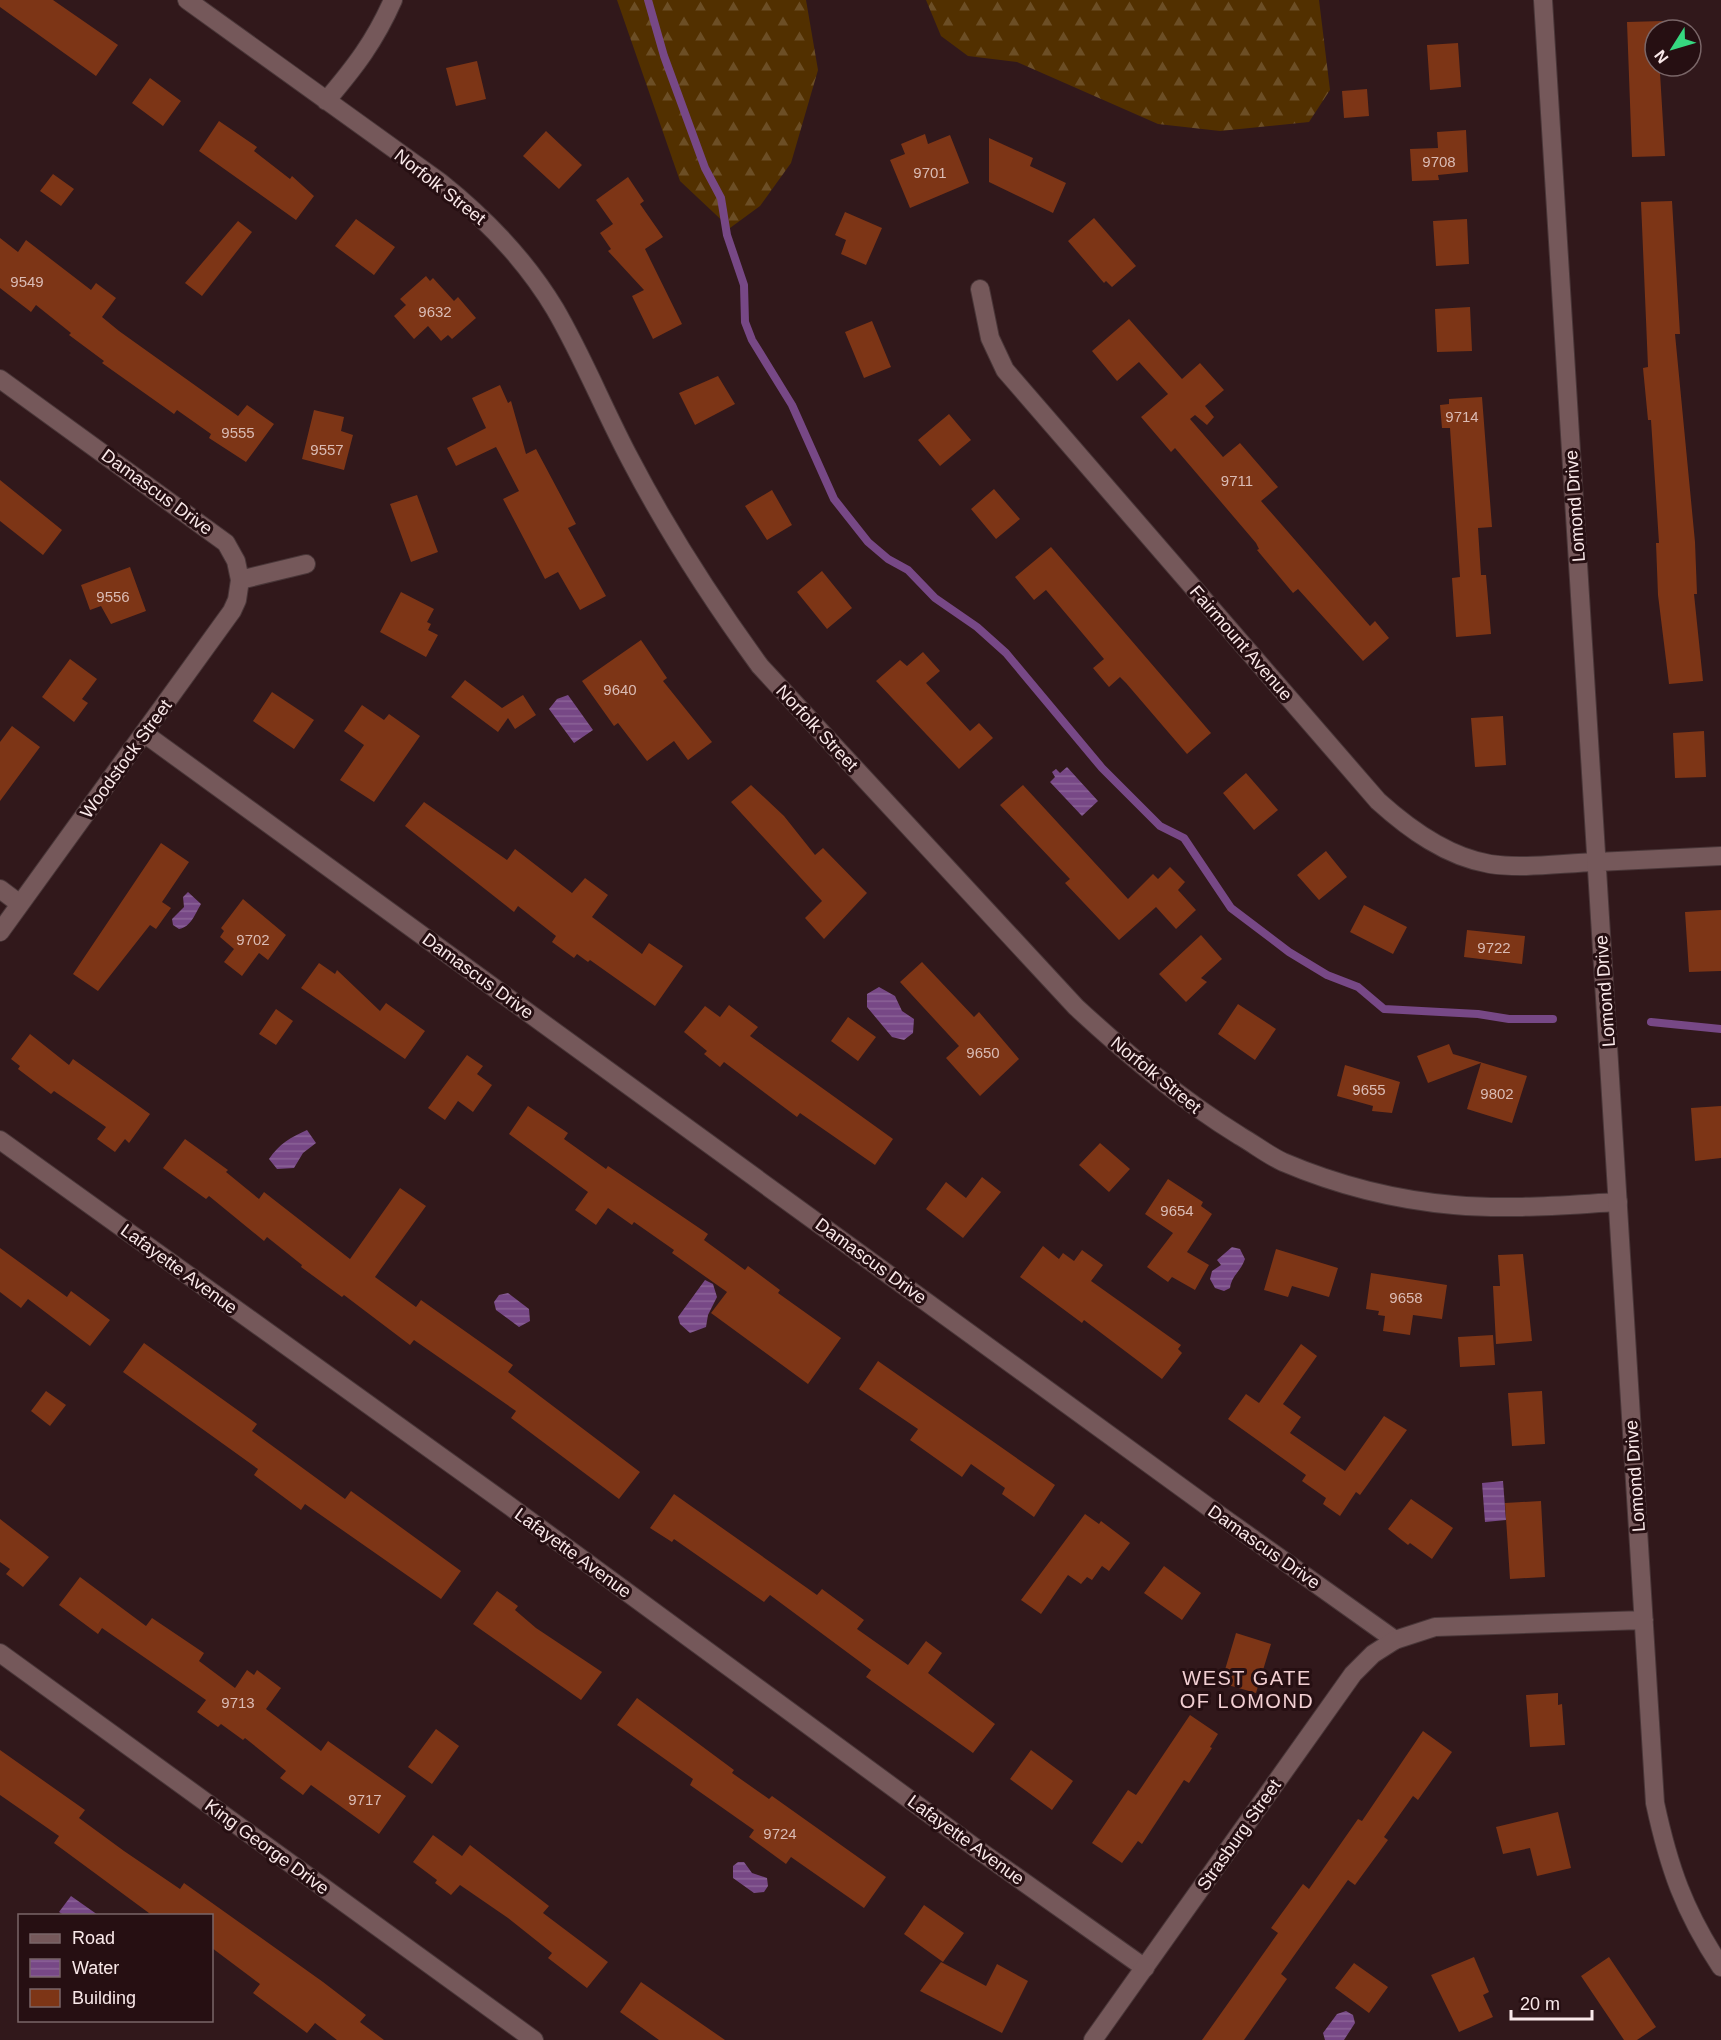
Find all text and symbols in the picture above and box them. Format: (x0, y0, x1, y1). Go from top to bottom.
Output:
north arrow (1643, 18, 1703, 78)
text: N (1651, 47, 1672, 66)
street label: Norfolk Street (390, 145, 490, 229)
house number: 9708 (1422, 153, 1456, 170)
house number: 9701 (913, 164, 947, 181)
house number: 9549 (10, 273, 44, 290)
house number: 9632 (418, 303, 452, 320)
house number: 9714 (1445, 408, 1479, 425)
house number: 9555 (221, 424, 255, 441)
house number: 9557 (310, 441, 344, 458)
street label: Damascus Drive (98, 445, 216, 539)
street label: Lomond Drive (1561, 449, 1589, 563)
house number: 9711 (1221, 472, 1253, 489)
street label: Fairmount Avenue (1186, 581, 1296, 705)
house number: 9556 (96, 588, 130, 605)
house number: 9640 (603, 681, 637, 698)
street label: Norfolk Street (772, 681, 862, 775)
street label: Woodstock Street (76, 696, 176, 822)
street label: Damascus Drive (419, 929, 537, 1023)
house number: 9702 (236, 931, 270, 948)
street label: Lomond Drive (1591, 934, 1619, 1048)
house number: 9722 (1477, 939, 1511, 956)
street label: Norfolk Street (1107, 1033, 1205, 1117)
house number: 9650 (966, 1044, 1000, 1061)
house number: 9655 (1352, 1081, 1386, 1098)
house number: 9802 (1480, 1085, 1514, 1102)
house number: 9654 (1160, 1202, 1194, 1219)
street label: Damascus Drive (812, 1214, 930, 1308)
street label: Lafayette Avenue (117, 1220, 241, 1318)
house number: 9658 (1389, 1289, 1423, 1306)
street label: Lomond Drive (1621, 1419, 1649, 1533)
street label: Damascus Drive (1204, 1501, 1324, 1593)
street label: Lafayette Avenue (511, 1504, 635, 1602)
district label: WEST GATE OF LOMOND (1180, 1667, 1314, 1712)
house number: 9713 (221, 1694, 255, 1711)
street label: Strasburg Street (1193, 1776, 1285, 1894)
house number: 9717 (348, 1791, 382, 1808)
street label: Lafayette Avenue (904, 1791, 1028, 1889)
street label: King George Drive (201, 1795, 333, 1899)
house number: 9724 (763, 1825, 797, 1842)
legend (18, 1914, 213, 2022)
text: Road (72, 1928, 115, 1948)
text: Water (72, 1958, 119, 1978)
scale bar (1511, 1983, 1592, 2021)
text: Building (72, 1988, 136, 2008)
text: 20 m (1520, 1994, 1560, 2014)

